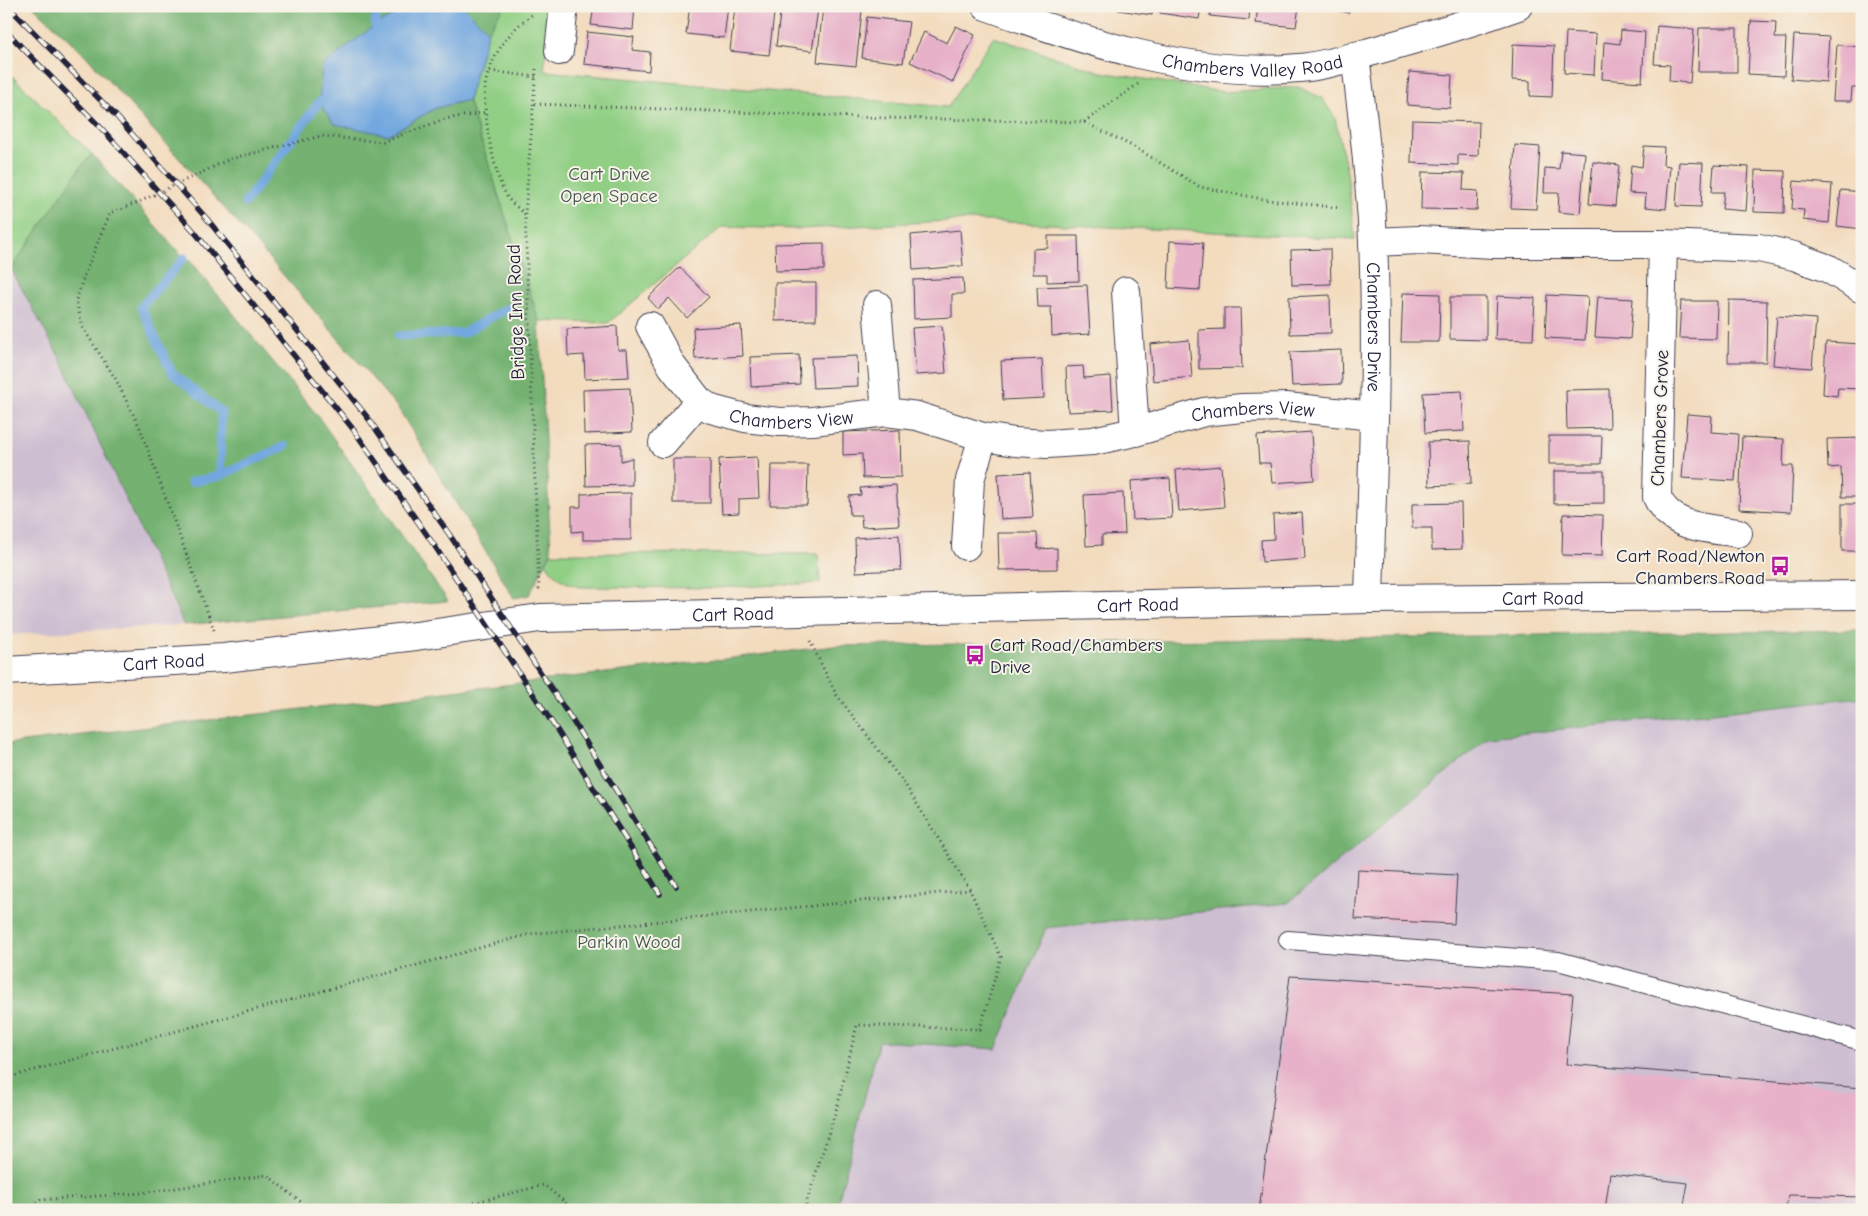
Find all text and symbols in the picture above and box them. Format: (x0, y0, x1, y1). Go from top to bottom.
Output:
street label: Chambers Valley Road (1160, 49, 1345, 82)
park label: Cart Drive Open Space (560, 163, 658, 207)
street label: Bridge Inn Road (503, 244, 529, 380)
street label: Chambers Drive (1362, 262, 1385, 392)
street label: Chambers Grove (1647, 349, 1673, 487)
street label: Chambers View (1188, 397, 1316, 427)
street label: Chambers View (727, 404, 855, 434)
place label: Cart Road/Newton Chambers Road (1616, 545, 1765, 589)
bus stop icon: Cart Road/Newton Chambers Road (1769, 555, 1791, 577)
street label: Cart Road (1502, 587, 1584, 610)
street label: Cart Road (1097, 593, 1179, 617)
street label: Cart Road (692, 603, 774, 627)
place label: Cart Road/Chambers Drive (990, 634, 1163, 678)
bus stop icon: Cart Road/Chambers Drive (964, 644, 986, 666)
street label: Cart Road (122, 649, 205, 676)
park label: Parkin Wood (577, 931, 681, 953)

